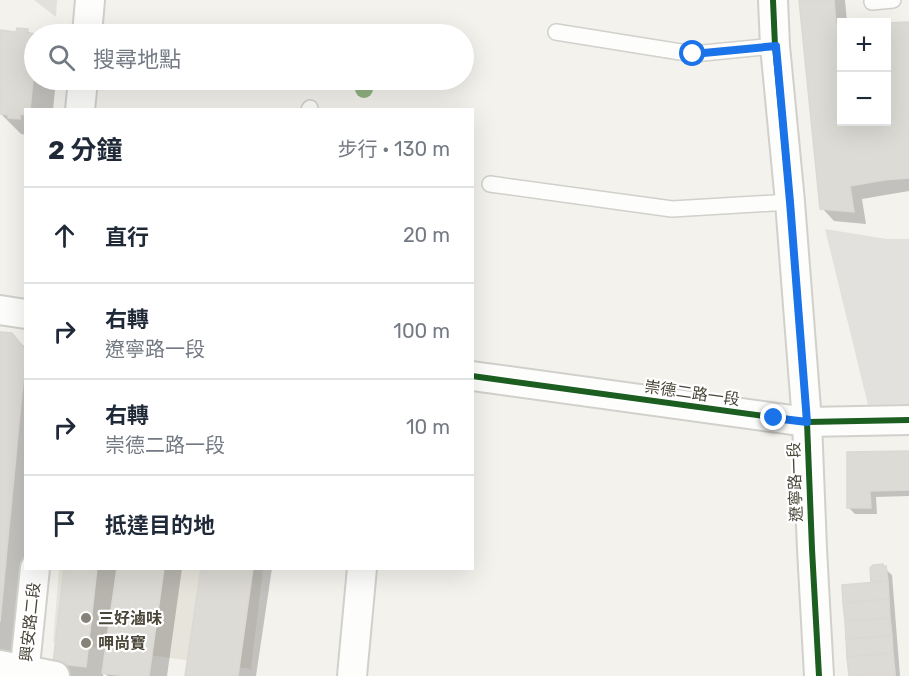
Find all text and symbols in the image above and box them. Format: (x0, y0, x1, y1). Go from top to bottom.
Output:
map controls (837, 18, 891, 126)
button: + (837, 18, 891, 72)
search box (24, 24, 474, 90)
route start (679, 40, 705, 66)
icon: search (45, 41, 78, 74)
text: 搜尋地點 (93, 46, 181, 73)
button: − (837, 72, 891, 126)
text: 2 分鐘 (48, 135, 122, 166)
text: 步行 · 130 m (338, 137, 450, 161)
icon: ahead (48, 219, 81, 252)
text: 20 m (403, 223, 450, 247)
text: 直行 (105, 224, 149, 251)
text: 右轉 (105, 306, 149, 333)
icon: right (48, 315, 81, 348)
text: 100 m (393, 319, 450, 343)
text: 遼寧路一段 (105, 337, 205, 361)
street label: 崇德二路一段 (643, 377, 741, 409)
text: 右轉 (105, 402, 149, 429)
route end (760, 404, 786, 430)
icon: right (48, 411, 81, 444)
text: 10 m (406, 415, 450, 439)
text: 崇德二路一段 (105, 433, 225, 457)
street label: 遼寧路一段 (784, 442, 806, 522)
icon: arrive (48, 507, 81, 540)
text: 抵達目的地 (105, 512, 215, 539)
street label: 興安路二段 (16, 581, 44, 663)
place label: 三好滷味 (98, 609, 162, 628)
marker: 三好滷味 (79, 611, 93, 625)
place label: 呷尚寶 (98, 634, 146, 653)
marker: 呷尚寶 (79, 636, 93, 650)

